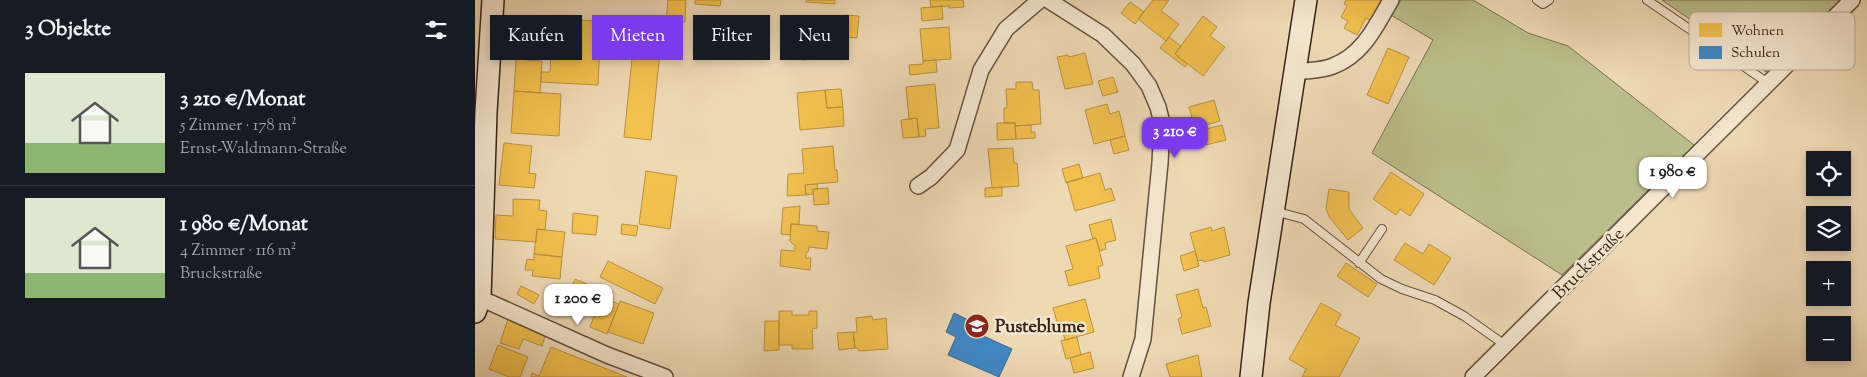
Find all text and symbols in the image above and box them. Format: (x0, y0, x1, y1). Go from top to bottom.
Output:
legend (1689, 12, 1855, 70)
text: 3 Objekte (25, 15, 111, 45)
chip: Kaufen (490, 15, 582, 60)
chip: Mieten (592, 15, 683, 60)
chip: Filter (693, 15, 770, 60)
chip: Neu (780, 15, 849, 60)
icon: filters (422, 16, 450, 44)
text: Wohnen (1731, 22, 1784, 42)
text: Schulen (1731, 44, 1780, 64)
text: 3 210 €/Monat (180, 85, 305, 115)
icon: home (65, 93, 125, 153)
text: 5 Zimmer · 178 m² (180, 115, 297, 138)
pin: 3 210 € (1129, 116, 1221, 159)
text: 3 210 € (1153, 121, 1197, 144)
text: Ernst-Waldmann-Straße (180, 138, 347, 161)
map controls (1806, 151, 1851, 361)
button: locate (1806, 151, 1851, 196)
pin: 1 980 € (1627, 156, 1719, 199)
text: 1 980 € (1650, 161, 1696, 184)
button: layers (1806, 206, 1851, 251)
text: 1 980 €/Monat (180, 210, 308, 240)
icon: home (65, 218, 125, 278)
street label: Bruckstraße (1548, 223, 1631, 306)
text: 4 Zimmer · 116 m² (180, 240, 297, 263)
button: + (1806, 261, 1851, 306)
text: Bruckstraße (180, 263, 262, 286)
pin: 1 200 € (532, 284, 624, 326)
text: 1 200 € (555, 288, 601, 311)
school or university icon: Pusteblume (964, 313, 990, 339)
place label: Pusteblume (995, 315, 1085, 341)
button: − (1806, 316, 1851, 361)

